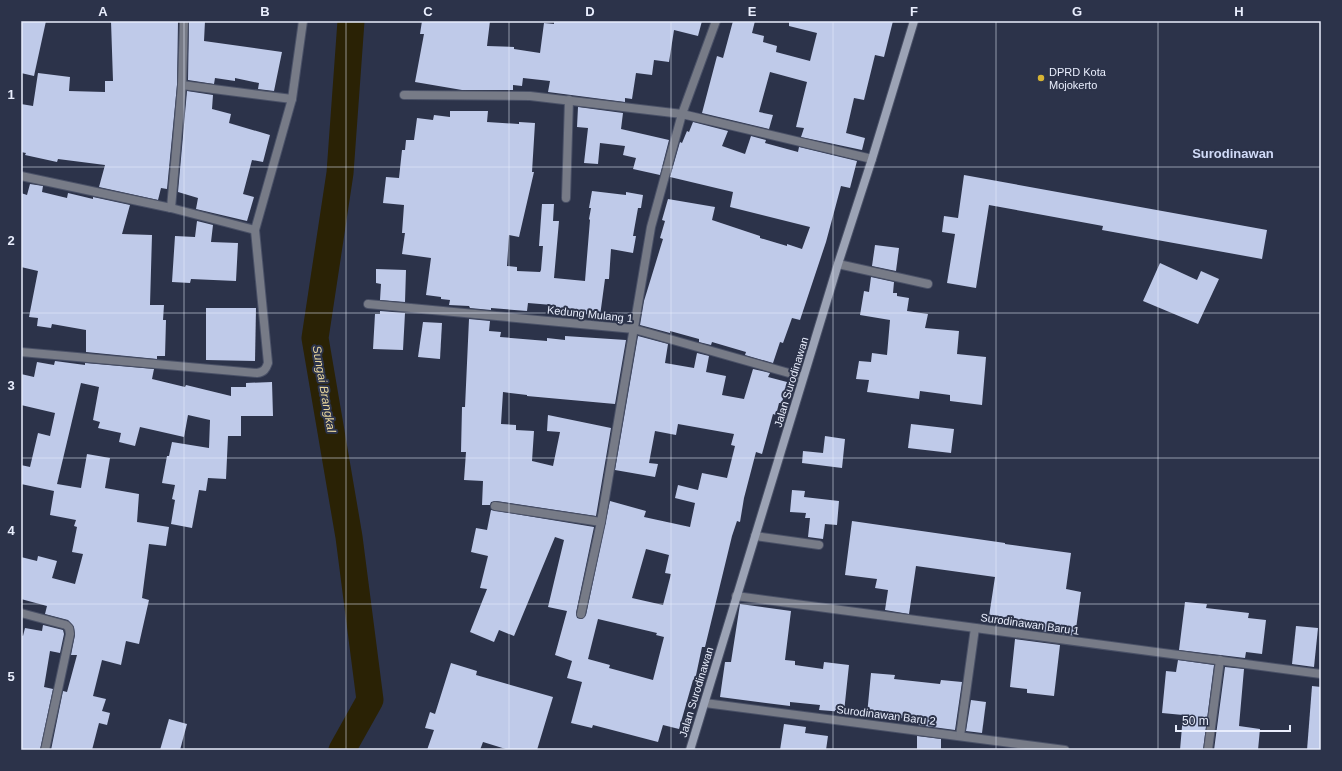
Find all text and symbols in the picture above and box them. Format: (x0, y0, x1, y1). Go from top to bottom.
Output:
text: A (98, 4, 108, 19)
text: B (260, 4, 270, 19)
text: C (423, 4, 433, 19)
text: D (585, 4, 595, 19)
text: E (748, 4, 757, 19)
text: F (910, 4, 918, 19)
text: G (1072, 4, 1082, 19)
text: H (1234, 4, 1244, 19)
place label: DPRD Kota Mojokerto (1049, 66, 1107, 91)
marker: DPRD Kota Mojokerto (1036, 73, 1046, 83)
text: 1 (7, 87, 15, 102)
district label: Surodinawan (1192, 146, 1274, 161)
text: 2 (7, 233, 15, 248)
street label: Kedung Mulang 1 (546, 304, 634, 324)
street label: Jalan Surodinawan (772, 336, 810, 428)
water label: Sungai Brangkal (309, 344, 339, 434)
text: 3 (7, 378, 15, 393)
text: 4 (7, 523, 15, 538)
street label: Surodinawan Baru 1 (980, 611, 1080, 637)
street label: Jalan Surodinawan (677, 646, 715, 738)
text: 5 (7, 669, 15, 684)
street label: Surodinawan Baru 2 (836, 703, 936, 727)
scale bar (1176, 707, 1290, 733)
text: 50 m (1182, 714, 1209, 728)

